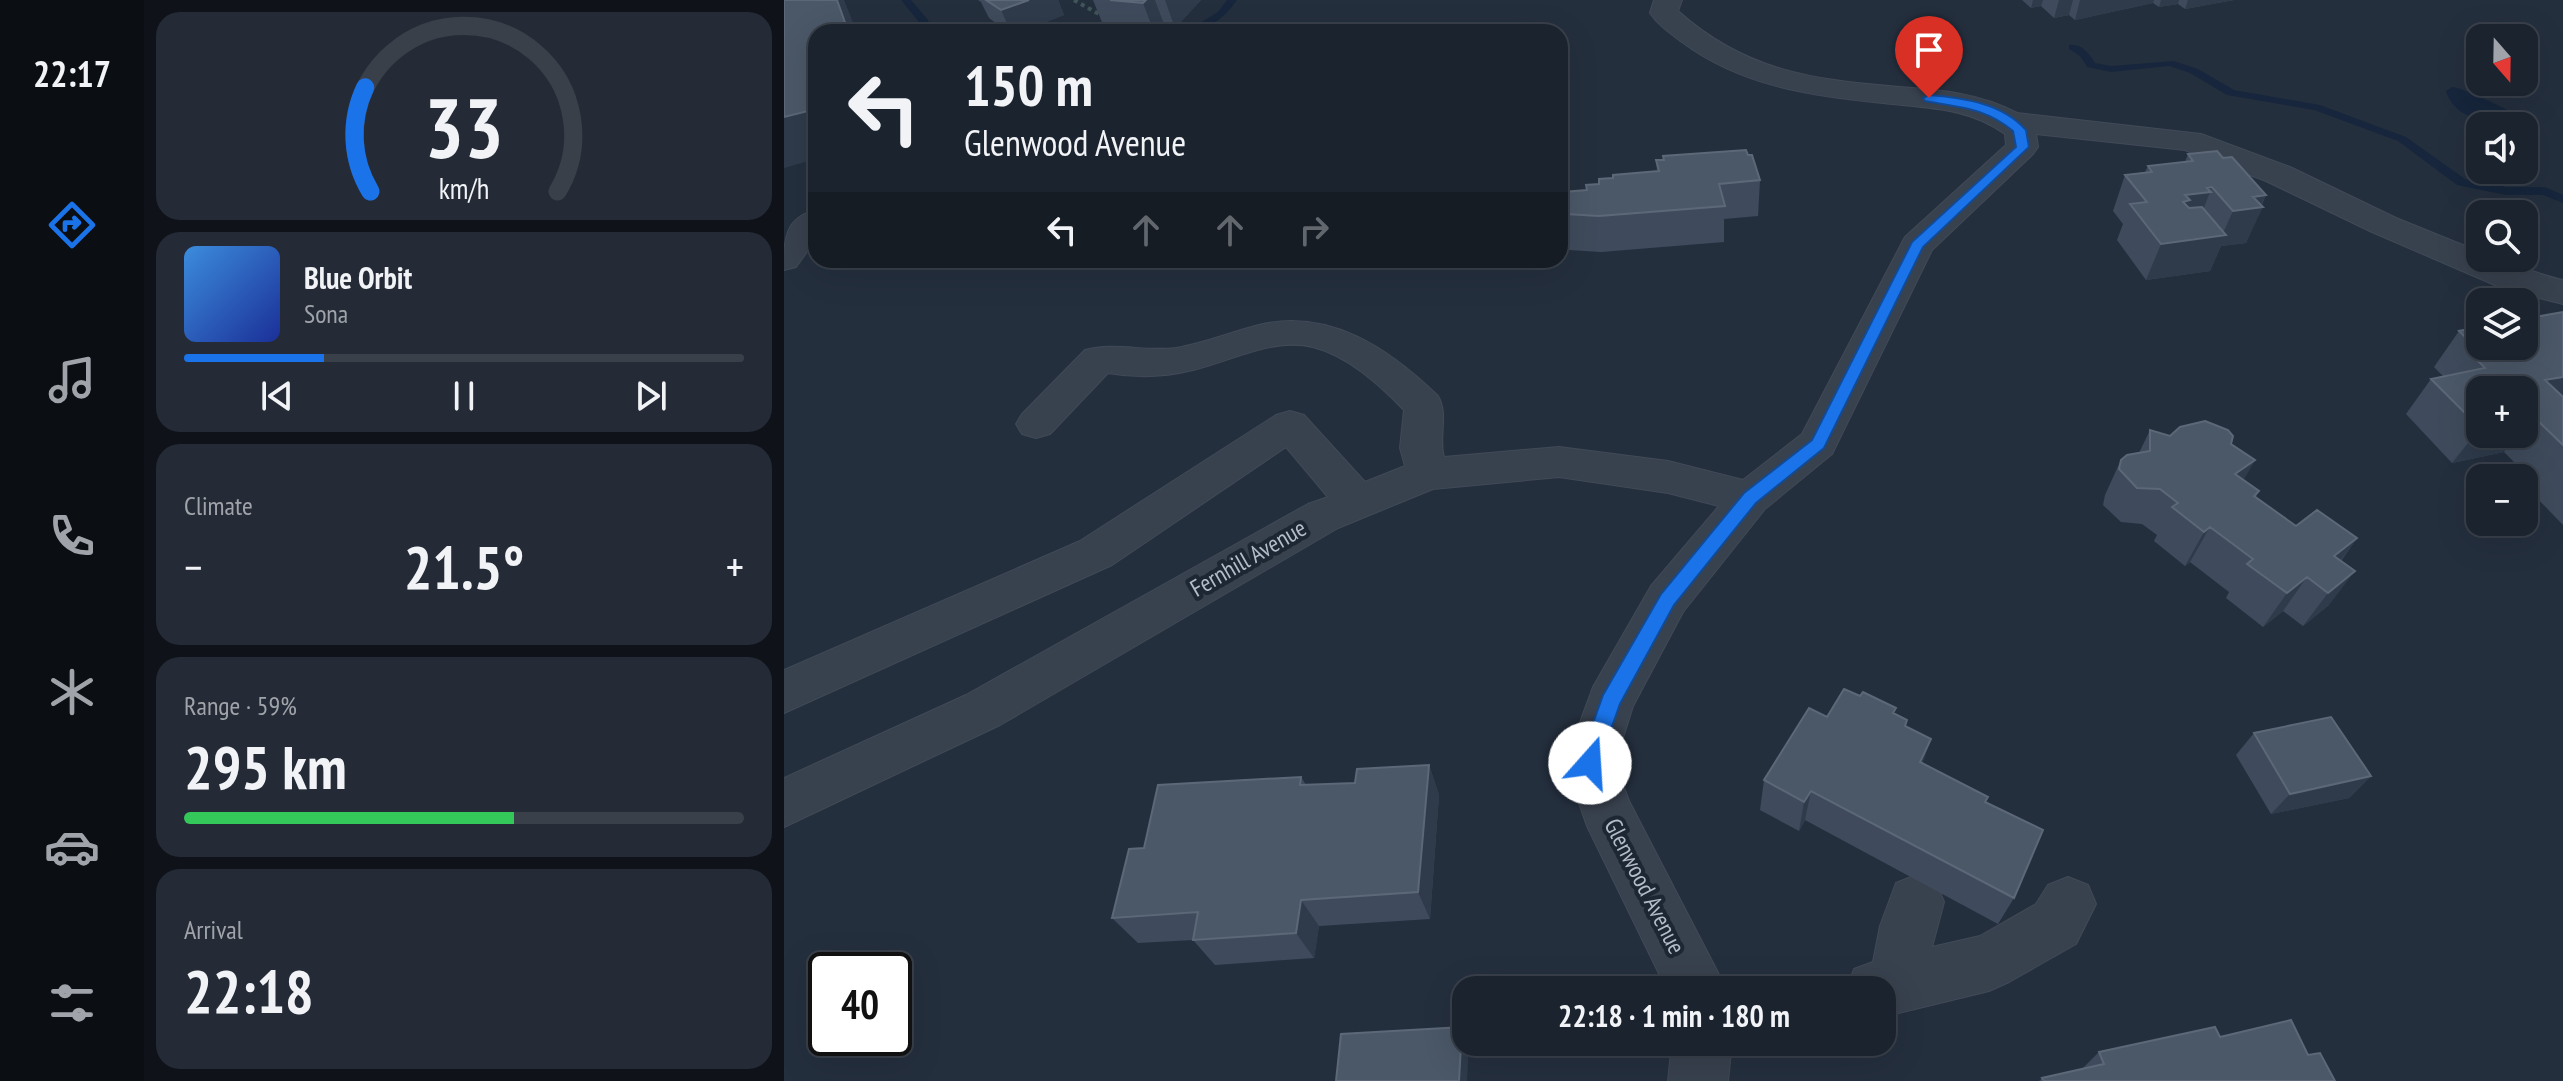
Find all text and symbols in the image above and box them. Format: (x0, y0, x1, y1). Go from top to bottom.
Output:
pin (1895, 16, 1963, 98)
north arrow (2466, 24, 2538, 96)
map controls (2466, 24, 2538, 536)
icon: arrive (1907, 28, 1951, 72)
text: 150 m (964, 49, 1093, 121)
text: 22:17 (33, 50, 111, 97)
icon: left (832, 56, 936, 160)
text: 33 (424, 73, 504, 181)
button: sound (2466, 112, 2538, 184)
text: Glenwood Avenue (964, 119, 1186, 166)
text: km/h (439, 170, 489, 207)
icon: directions (44, 197, 100, 253)
button: search (2466, 200, 2538, 272)
icon: left (1040, 208, 1084, 252)
icon: ahead (1124, 208, 1168, 252)
icon: ahead (1208, 208, 1252, 252)
icon: right (1292, 208, 1336, 252)
text: Blue Orbit (304, 258, 412, 297)
button: layers (2466, 288, 2538, 360)
text: Sona (304, 297, 348, 330)
icon: music (44, 352, 100, 408)
icon: previous (255, 374, 299, 418)
icon: pause (442, 374, 486, 418)
icon: next (629, 374, 673, 418)
button: + (2466, 376, 2538, 448)
button: − (2466, 464, 2538, 536)
text: Climate (184, 489, 253, 522)
icon: phone (44, 508, 100, 564)
street label: Fernhill Avenue (1184, 512, 1312, 604)
text: 21.5° (404, 528, 524, 606)
text: − (184, 538, 202, 595)
text: + (726, 538, 744, 595)
icon: climate (44, 664, 100, 720)
text: Range · 59% (184, 689, 297, 722)
position arrow (1548, 721, 1632, 805)
text: 295 km (184, 728, 347, 806)
street label: Glenwood Avenue (1598, 813, 1692, 959)
icon: car (44, 819, 100, 875)
text: Arrival (184, 913, 243, 946)
text: 22:18 (184, 952, 314, 1030)
speed limit sign: 40 (808, 952, 912, 1056)
icon: filters (44, 975, 100, 1031)
text: 22:18 · 1 min · 180 m (1558, 996, 1790, 1035)

